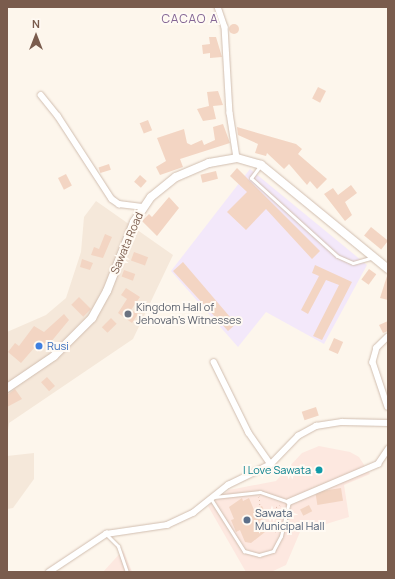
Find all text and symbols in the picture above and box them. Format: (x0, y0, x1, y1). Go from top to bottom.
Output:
district label: CACAO A (161, 12, 219, 26)
north arrow (16, 16, 56, 56)
text: N (32, 16, 40, 31)
street label: Sawata Road (108, 210, 146, 276)
place label: Kingdom Hall of Jehovah's Witnesses (136, 301, 241, 327)
marker: Kingdom Hall of Jehovah's Witnesses (123, 309, 133, 319)
place label: Rusi (47, 339, 69, 353)
marker: Rusi (34, 341, 44, 351)
place label: I Love Sawata (243, 463, 311, 477)
marker: I Love Sawata (314, 465, 324, 475)
place label: Sawata Municipal Hall (255, 507, 325, 533)
marker: Sawata Municipal Hall (242, 515, 252, 525)

